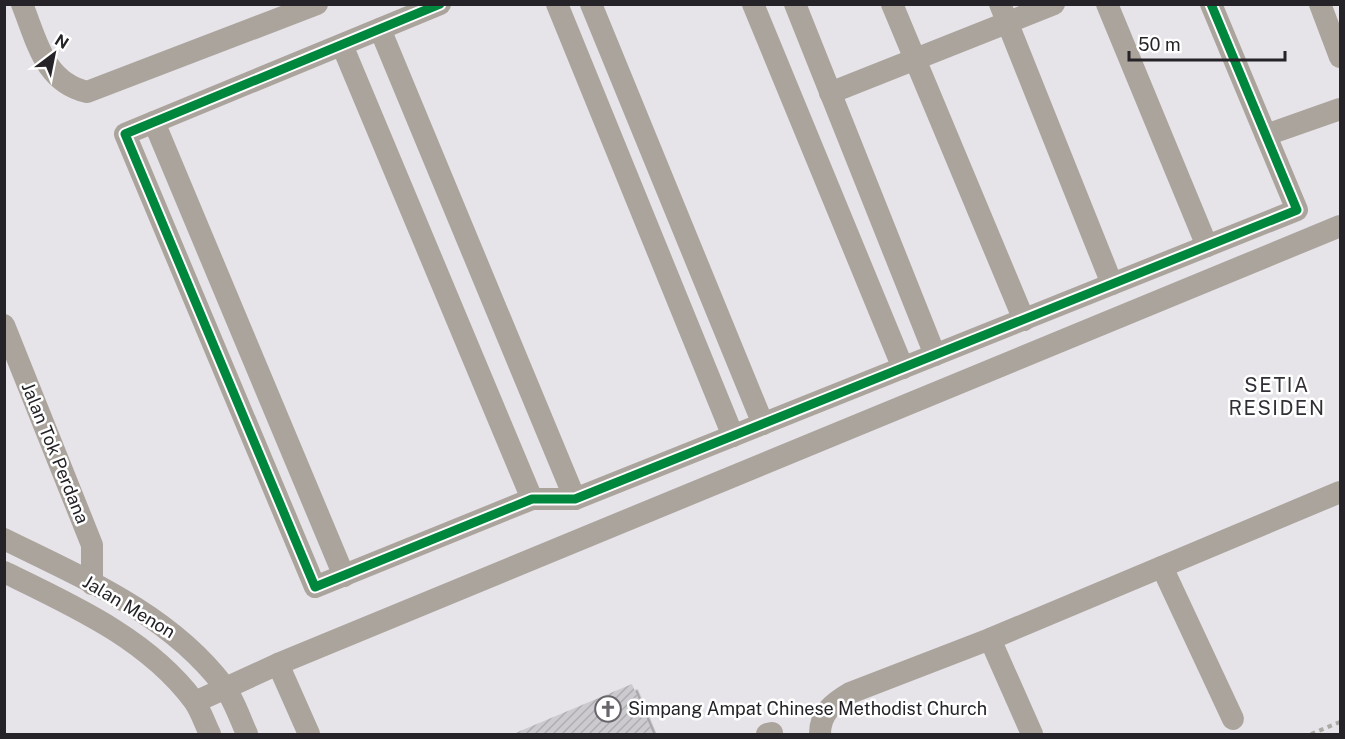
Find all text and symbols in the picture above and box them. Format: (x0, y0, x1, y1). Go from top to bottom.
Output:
north arrow (24, 24, 84, 84)
scale bar (1129, 24, 1285, 62)
text: N (51, 30, 72, 53)
text: 50 m (1138, 34, 1181, 55)
district label: SETIA RESIDEN (1229, 373, 1326, 420)
street label: Jalan Tok Perdana (18, 379, 93, 527)
street label: Jalan Menon (79, 571, 179, 642)
church icon: Simpang Ampat Chinese Methodist Church (593, 694, 623, 724)
place label: Simpang Ampat Chinese Methodist Church (628, 698, 987, 719)

